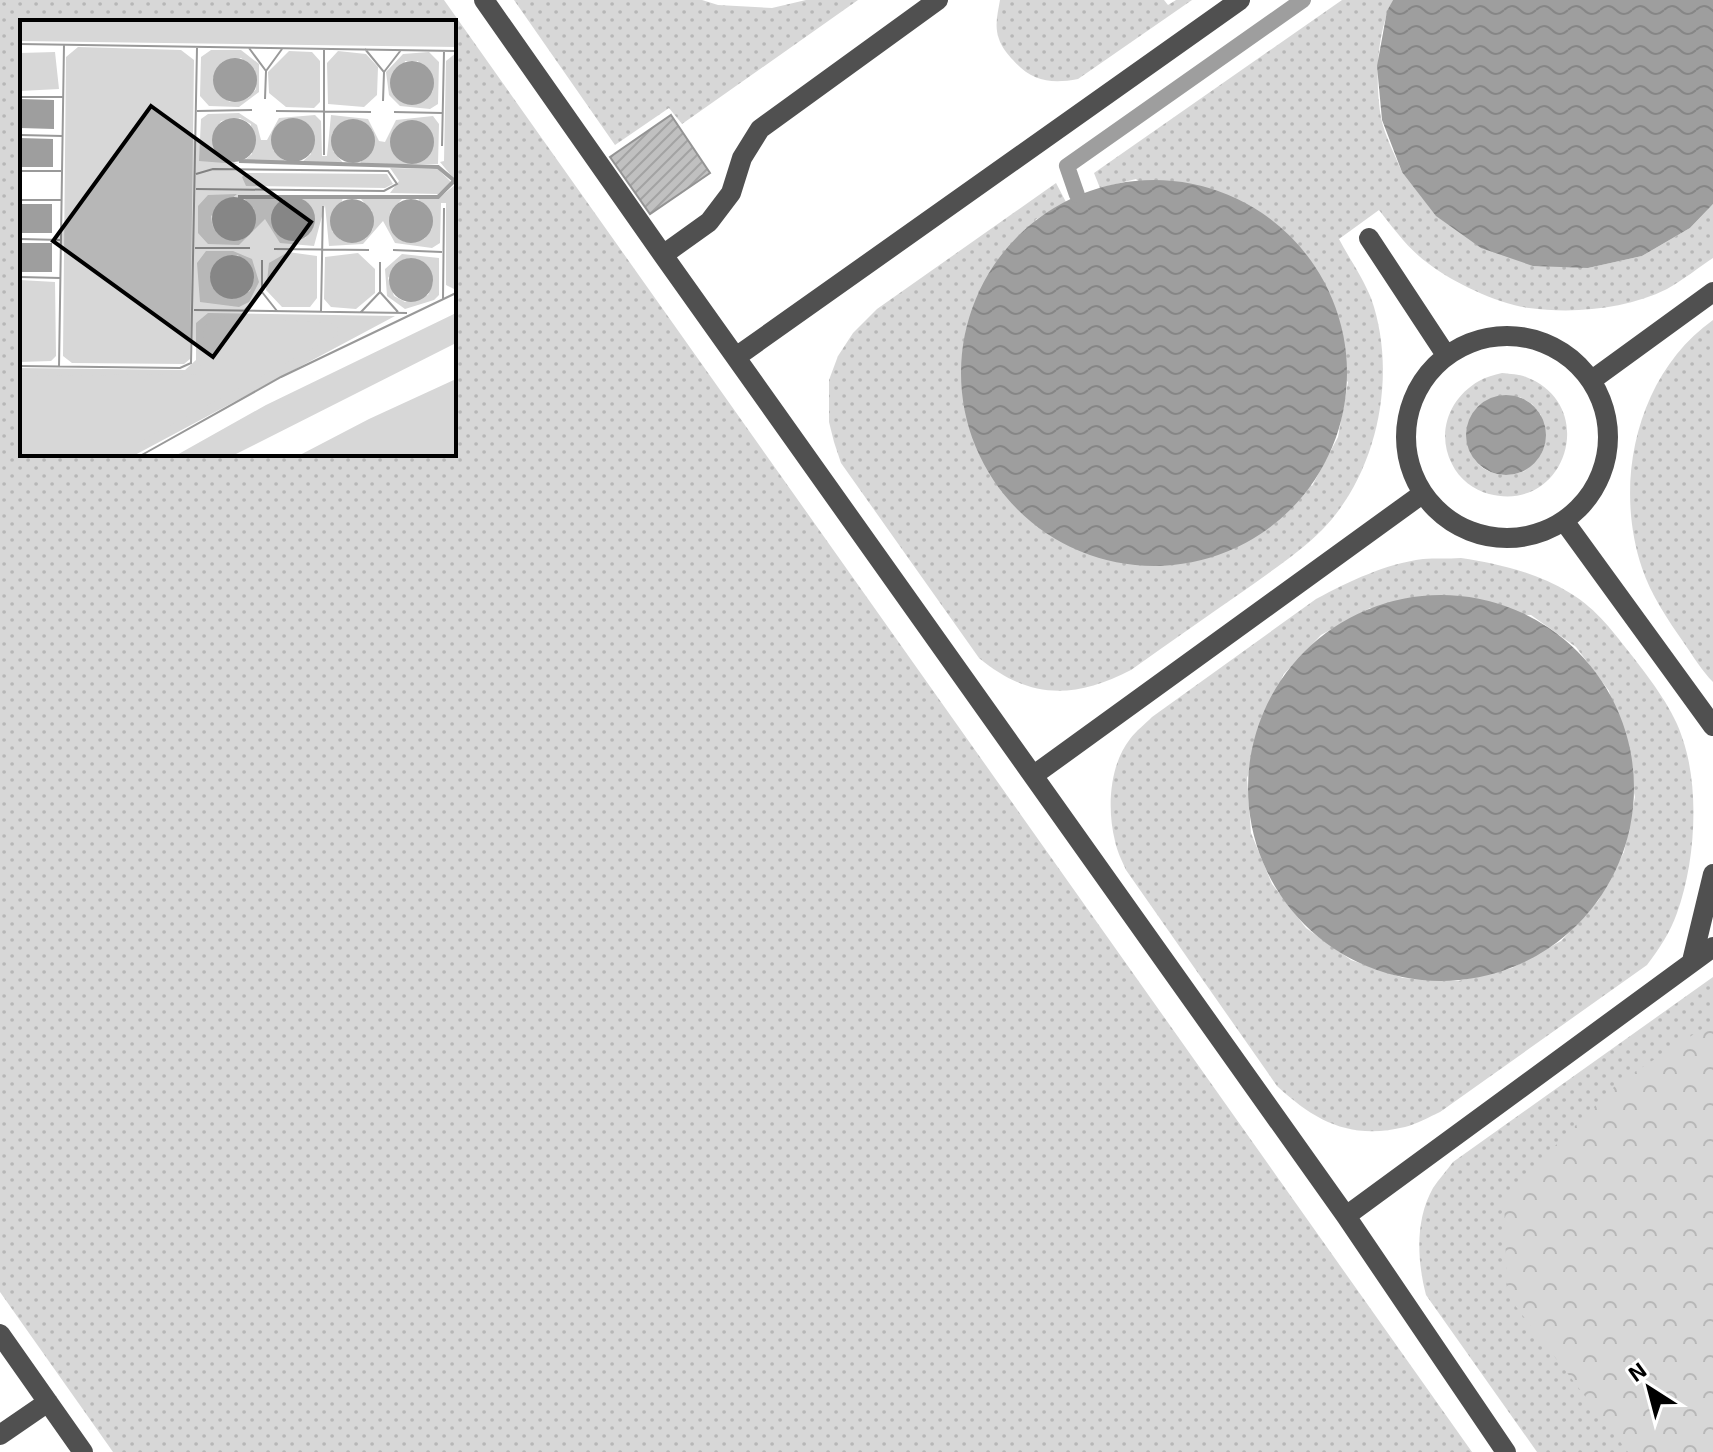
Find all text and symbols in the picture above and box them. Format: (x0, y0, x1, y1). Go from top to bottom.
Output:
inset map (20, 20, 456, 456)
north arrow (1609, 1348, 1689, 1428)
text: N (1623, 1356, 1651, 1386)

